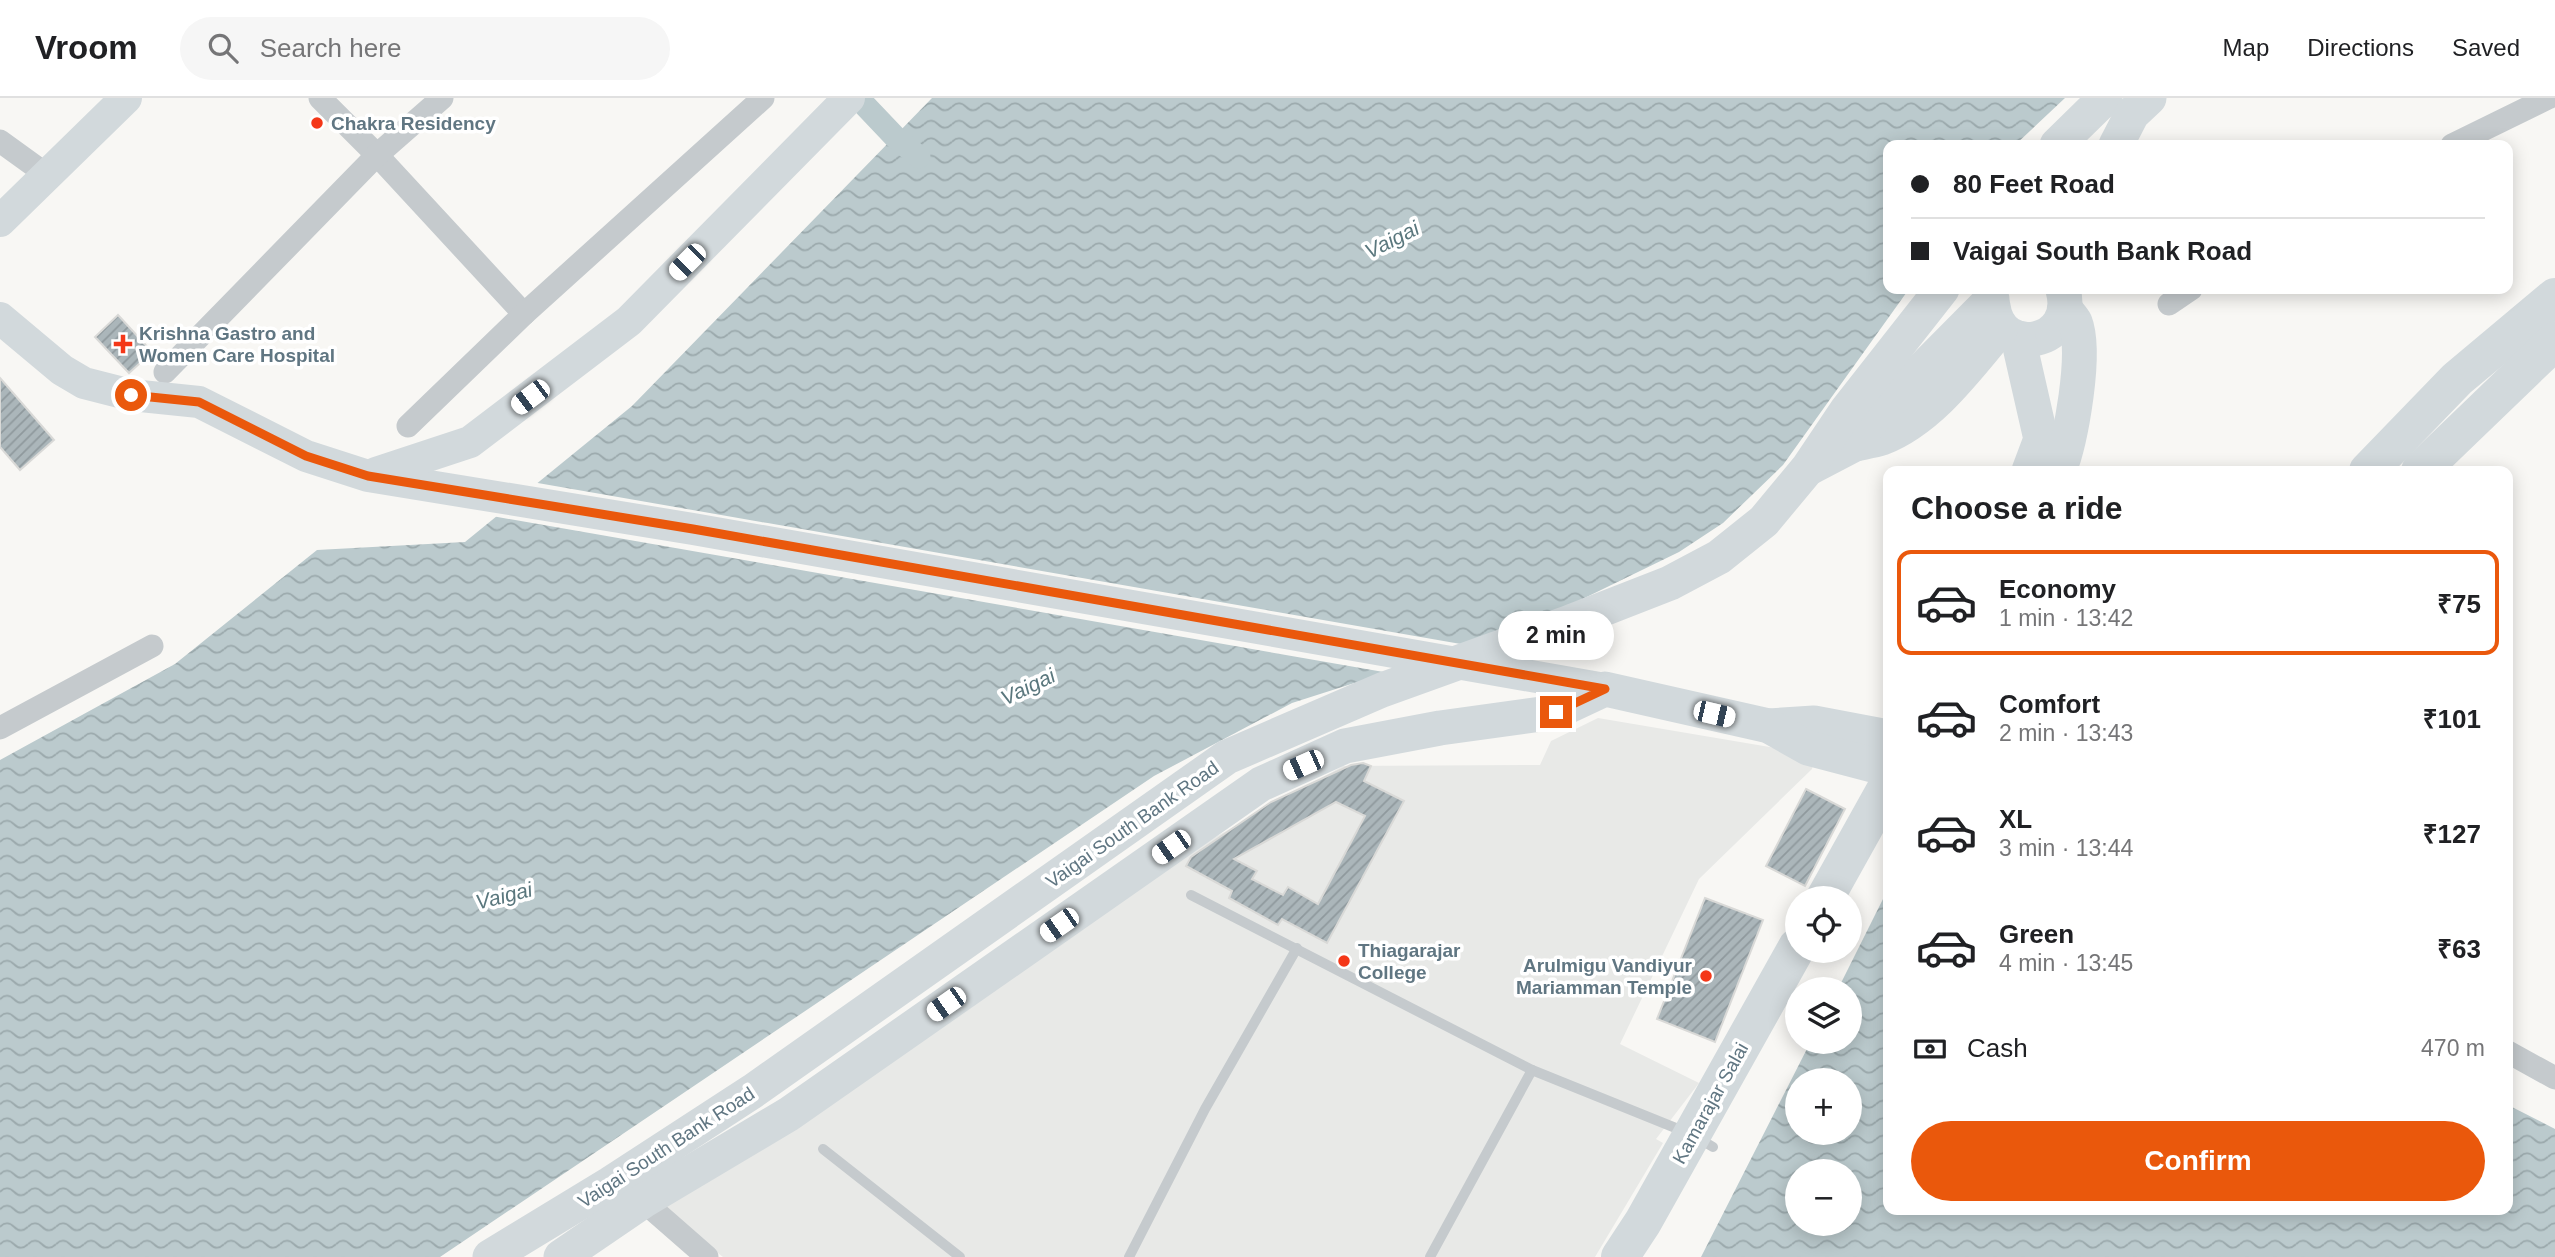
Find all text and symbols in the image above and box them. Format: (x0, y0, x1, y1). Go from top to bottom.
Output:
search box (180, 17, 670, 80)
text: Vroom (35, 29, 138, 66)
icon: search (204, 29, 242, 67)
text: Search here (260, 33, 401, 63)
text: Map (2223, 34, 2269, 61)
text: Directions (2307, 34, 2414, 61)
text: Saved (2452, 34, 2520, 61)
place label: Chakra Residency (331, 113, 496, 134)
marker: Chakra Residency (309, 115, 325, 131)
text: 80 Feet Road (1953, 169, 2115, 199)
water label: Vaigai (1361, 216, 1424, 263)
text: Vaigai South Bank Road (1953, 236, 2252, 266)
car (665, 240, 710, 284)
place label: Krishna Gastro and Women Care Hospital (139, 323, 335, 366)
marker: Krishna Gastro and Women Care Hospital (113, 334, 133, 354)
car (507, 376, 554, 418)
route start (115, 379, 147, 411)
text: Choose a ride (1911, 490, 2123, 526)
icon: car (1915, 571, 1978, 634)
text: Economy (1999, 574, 2116, 604)
text: ₹75 (2437, 589, 2481, 619)
text: 1 min · 13:42 (1999, 605, 2133, 631)
callout: 2 min (1498, 610, 1614, 660)
text: 2 min (1526, 622, 1586, 648)
water label: Vaigai (997, 663, 1060, 710)
icon: car (1915, 686, 1978, 749)
text: Comfort (1999, 689, 2100, 719)
route end (1540, 696, 1572, 728)
car (1692, 699, 1737, 729)
text: ₹101 (2423, 704, 2481, 734)
text: 2 min · 13:43 (1999, 720, 2133, 746)
car (1280, 747, 1327, 783)
street label: Vaigai South Bank Road (1042, 757, 1223, 892)
icon: car (1915, 801, 1978, 864)
text: XL (1999, 804, 2032, 834)
text: ₹127 (2423, 819, 2481, 849)
car (1148, 826, 1195, 868)
text: 3 min · 13:44 (1999, 835, 2133, 861)
water label: Vaigai (473, 877, 536, 914)
map controls (1785, 886, 1862, 1236)
button: locate (1785, 886, 1862, 963)
car (1036, 904, 1083, 946)
icon: car (1915, 916, 1978, 979)
text: Green (1999, 919, 2074, 949)
text: ₹63 (2437, 934, 2481, 964)
place label: Thiagarajar College (1358, 940, 1461, 983)
text: 4 min · 13:45 (1999, 950, 2133, 976)
marker: Thiagarajar College (1336, 953, 1352, 969)
place label: Arulmigu Vandiyur Mariamman Temple (1516, 955, 1693, 998)
marker: Arulmigu Vandiyur Mariamman Temple (1698, 968, 1714, 984)
button: layers (1785, 977, 1862, 1054)
car (923, 983, 970, 1025)
icon: cash (1911, 1030, 1949, 1068)
text: Cash (1967, 1033, 2028, 1063)
text: 470 m (2421, 1035, 2485, 1061)
street label: Kamarajar Salai (1668, 1039, 1752, 1167)
button: + (1785, 1068, 1862, 1145)
street label: Vaigai South Bank Road (574, 1083, 758, 1212)
button: Confirm (1911, 1121, 2485, 1201)
button: − (1785, 1159, 1862, 1236)

